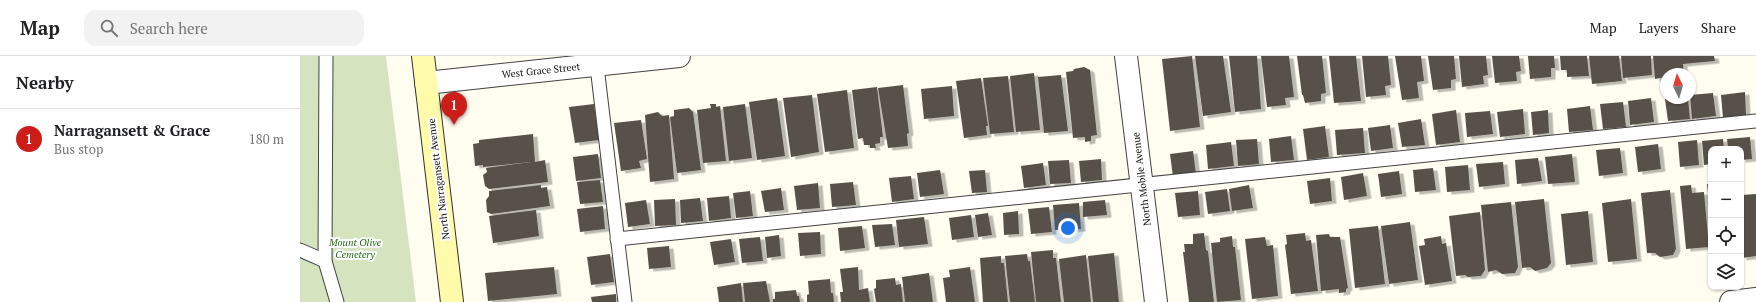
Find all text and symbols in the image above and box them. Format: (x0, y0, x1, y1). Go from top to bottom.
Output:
search box (84, 10, 364, 46)
text: Map (20, 15, 60, 40)
icon: search (98, 17, 120, 39)
text: Search here (130, 18, 208, 38)
text: Map (1590, 18, 1617, 37)
text: Layers (1639, 18, 1679, 37)
text: Share (1701, 18, 1736, 37)
street label: West Grace Street (501, 60, 581, 81)
north arrow (1660, 68, 1696, 104)
text: Nearby (16, 71, 74, 94)
pin: 1 (441, 92, 467, 125)
street label: North Narragansett Avenue (425, 118, 452, 240)
text: Narragansett & Grace (54, 120, 210, 140)
text: 1 (25, 130, 33, 148)
text: 180 m (249, 130, 284, 148)
street label: North Mobile Avenue (1129, 131, 1154, 227)
text: Bus stop (54, 140, 103, 158)
map controls (1708, 146, 1744, 290)
button: + (1708, 146, 1744, 182)
button: − (1708, 182, 1744, 218)
your location (1058, 218, 1078, 238)
button: locate (1708, 218, 1744, 254)
park label: Mount Olive Cemetery (328, 236, 382, 261)
button: layers (1708, 254, 1744, 290)

